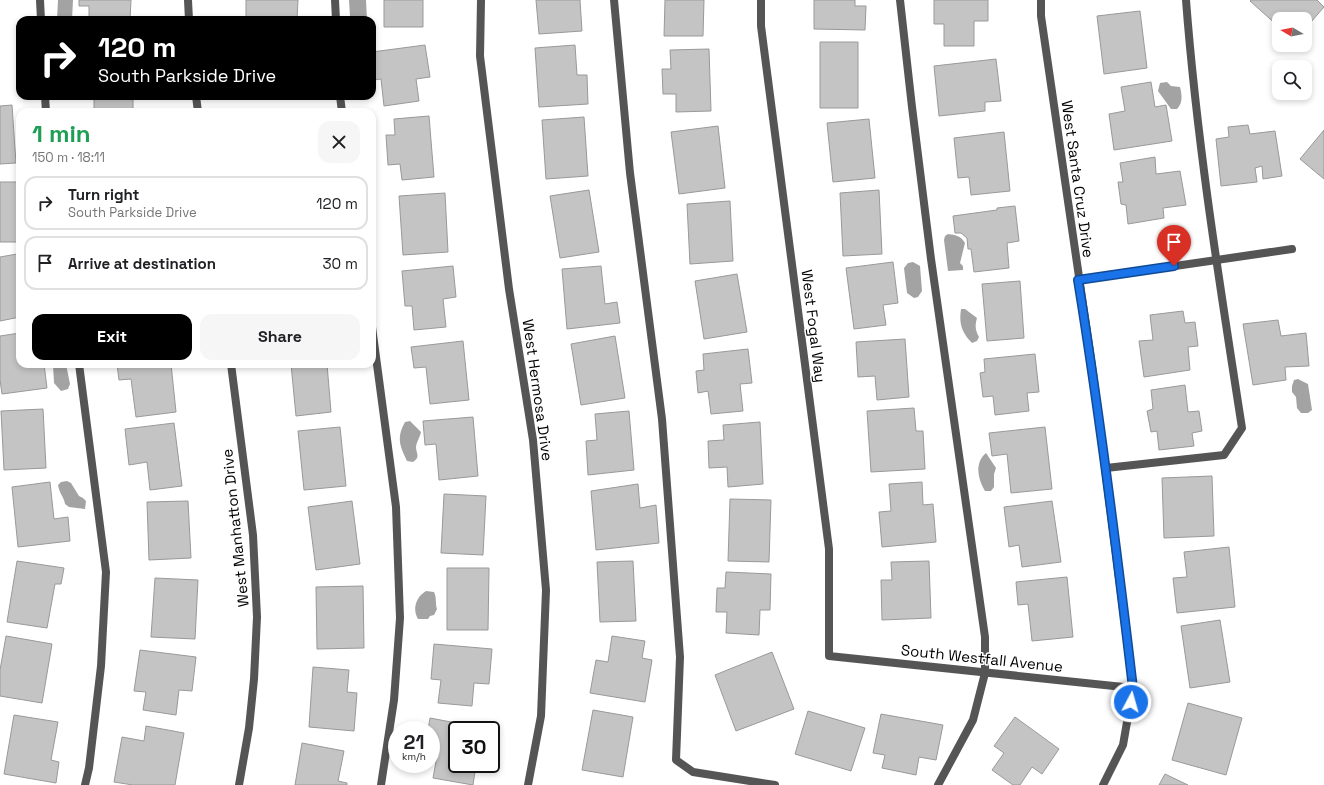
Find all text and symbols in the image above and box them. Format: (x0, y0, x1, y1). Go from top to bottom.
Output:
north arrow (1272, 12, 1312, 52)
map controls (1272, 12, 1312, 100)
text: 120 m (98, 29, 176, 65)
icon: right (32, 32, 84, 84)
button: search (1272, 60, 1312, 100)
text: South Parkside Drive (98, 64, 276, 87)
street label: West Santa Cruz Drive (1058, 99, 1098, 259)
text: 1 min (32, 118, 91, 149)
button: close (318, 121, 360, 163)
text: 150 m · 18:11 (32, 149, 105, 166)
text: Turn right (68, 185, 139, 204)
icon: right (34, 192, 56, 214)
text: 120 m (316, 194, 358, 213)
text: South Parkside Drive (68, 204, 197, 221)
pin (1157, 225, 1191, 266)
icon: arrive (1163, 231, 1185, 253)
icon: arrive (34, 252, 56, 274)
text: Arrive at destination (68, 254, 216, 273)
text: 30 m (323, 254, 358, 273)
street label: West Fogal Way (798, 268, 830, 384)
button: Exit (32, 314, 192, 360)
button: Share (200, 314, 360, 360)
street label: West Hermosa Drive (519, 318, 557, 462)
street label: West Manhatton Drive (217, 448, 253, 608)
street label: South Westfall Avenue (900, 640, 1064, 676)
position arrow (1110, 681, 1152, 723)
speed limit sign: 30 (448, 721, 500, 773)
text: 21 (404, 729, 424, 755)
text: km/h (402, 750, 426, 763)

